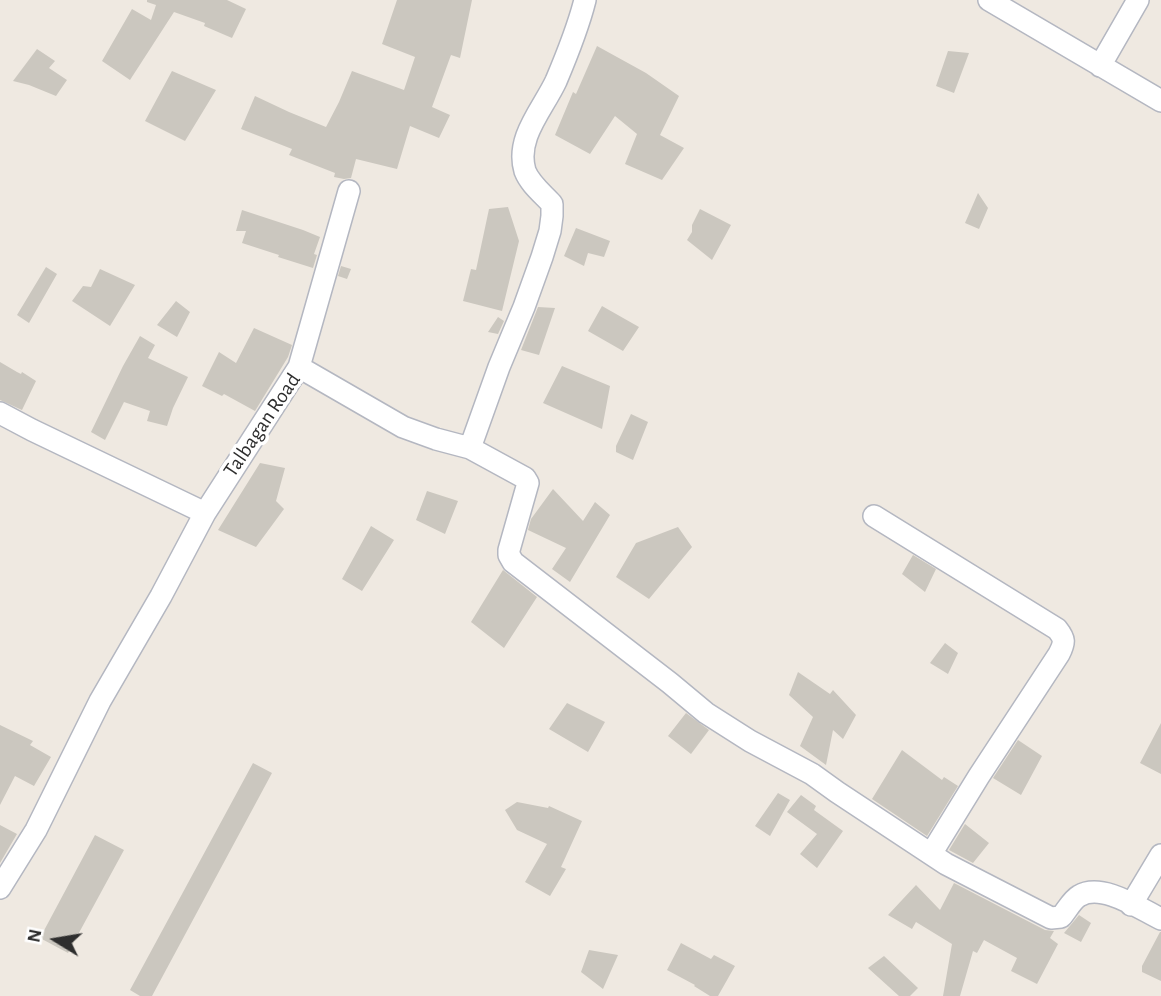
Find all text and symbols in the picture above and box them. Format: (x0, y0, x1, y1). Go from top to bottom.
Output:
street label: Talbagan Road (218, 368, 306, 482)
north arrow (21, 905, 91, 975)
text: N (24, 928, 45, 944)

